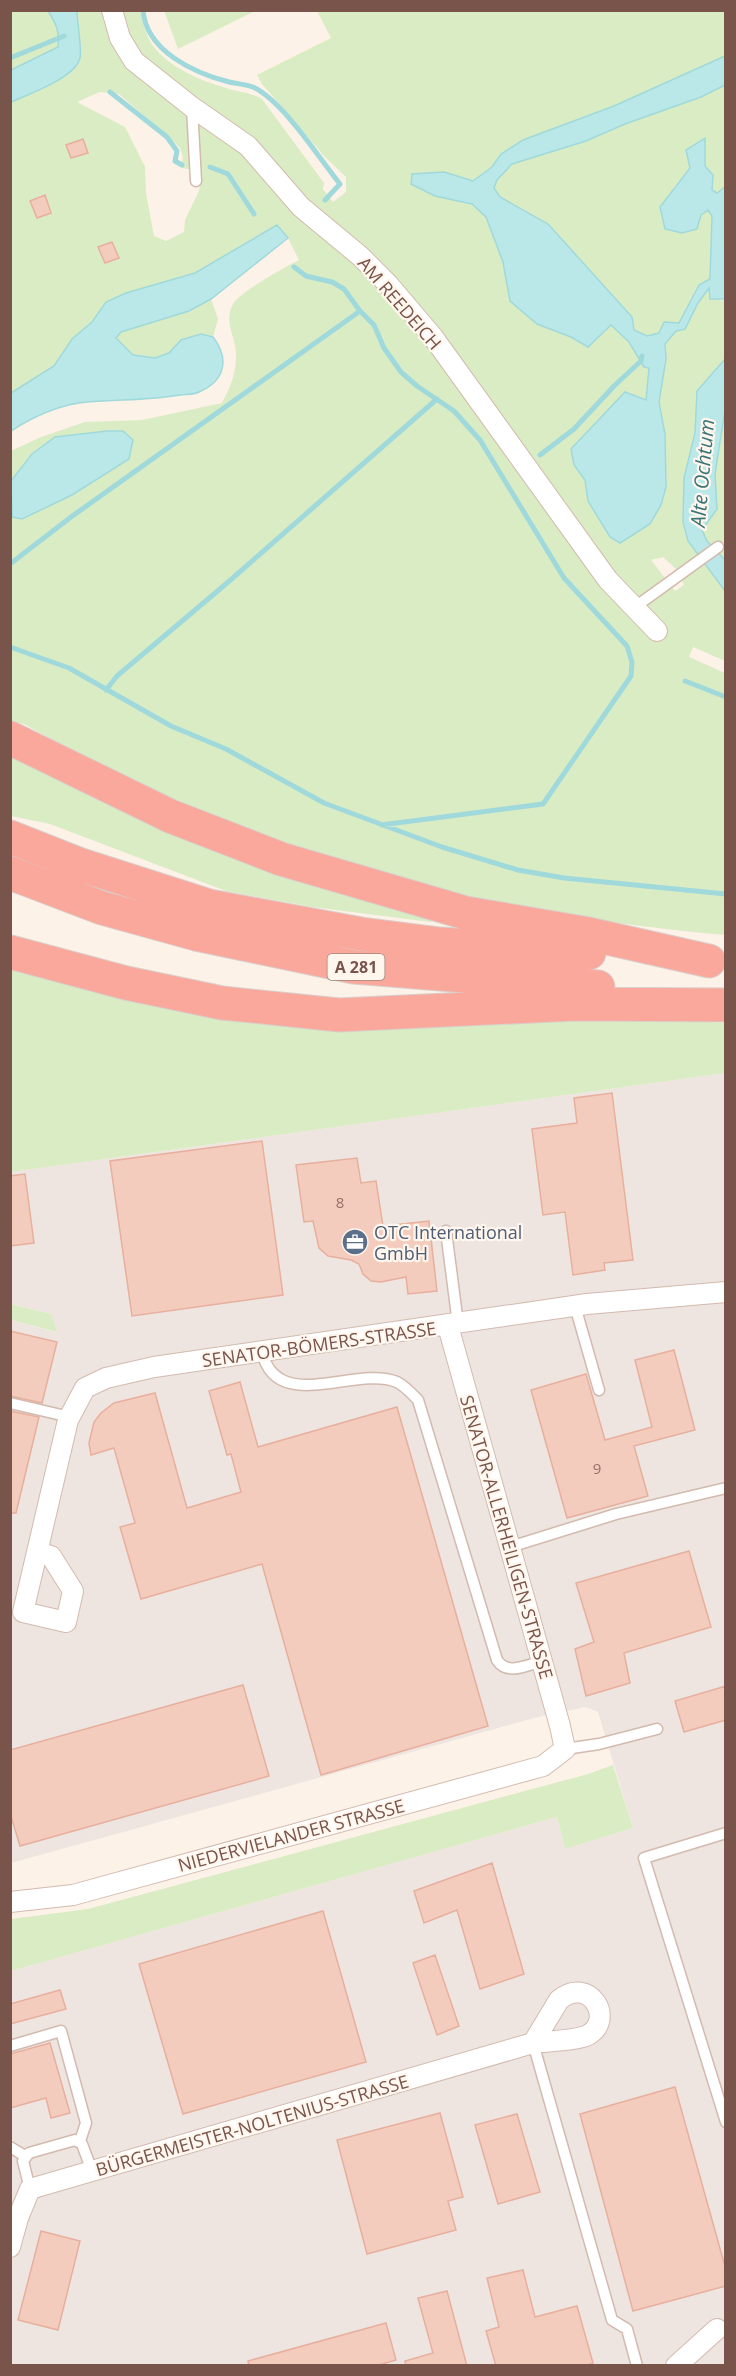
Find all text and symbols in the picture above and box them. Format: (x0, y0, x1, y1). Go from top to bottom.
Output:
street label: AM REEDEICH (353, 251, 447, 355)
water label: Alte Ochtum (684, 418, 720, 530)
road number: A 281 (328, 954, 385, 980)
house number: 8 (336, 1192, 344, 1212)
place label: OTC International GmbH (374, 1220, 522, 1265)
office icon: OTC International GmbH (340, 1227, 370, 1257)
street label: SENATOR-BÖMERS-STRASSE (200, 1316, 438, 1372)
street label: SENATOR-ALLERHEILIGEN-STRASSE (455, 1392, 559, 1682)
house number: 9 (593, 1458, 601, 1478)
street label: NIEDERVIELANDER STRASSE (175, 1793, 407, 1877)
street label: BÜRGERMEISTER-NOLTENIUS-STRASSE (93, 2069, 411, 2181)

